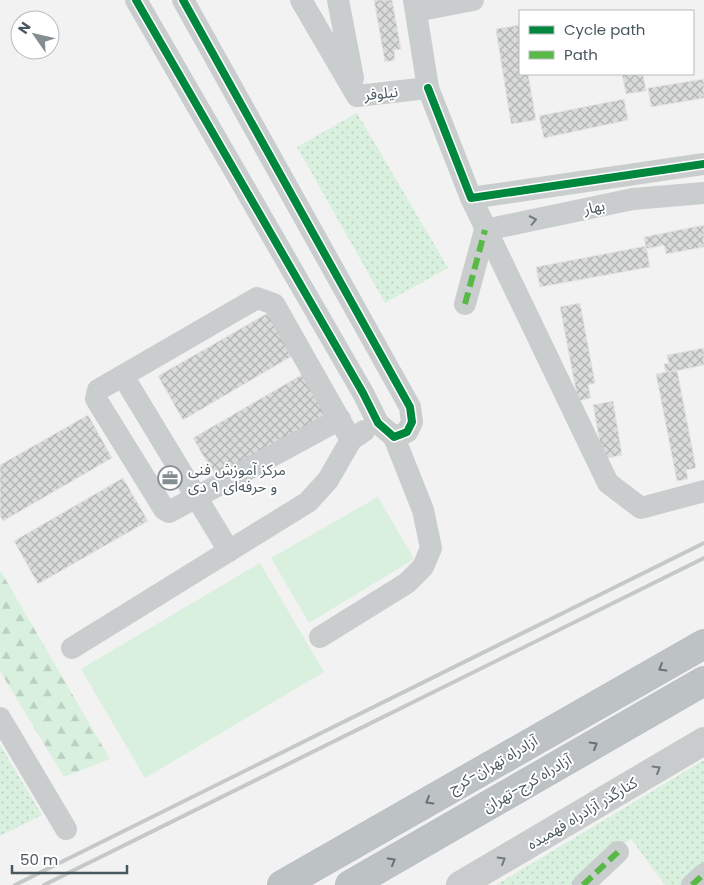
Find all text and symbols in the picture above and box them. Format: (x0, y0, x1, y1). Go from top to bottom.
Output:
north arrow (10, 10, 60, 60)
legend (519, 10, 694, 75)
text: N (13, 18, 35, 38)
text: Cycle path (564, 19, 645, 40)
text: Path (564, 44, 598, 65)
street label: نیلوفر (362, 81, 399, 105)
street label: بهار (580, 194, 607, 220)
one-way arrow (529, 215, 537, 226)
place label: مرکز آموزش فنی و حرفه‌ای ۹ دی (188, 459, 286, 497)
office icon: مرکز آموزش فنی و حرفه‌ای ۹ دی (157, 465, 183, 491)
one-way arrow (658, 662, 667, 672)
street label: آزادراه تهران-کرج (445, 730, 543, 800)
one-way arrow (588, 741, 597, 751)
street label: آزادراه کرج-تهران (479, 749, 577, 819)
one-way arrow (652, 765, 661, 775)
street label: کنارگذر آزادراه فهمیده (523, 771, 642, 854)
one-way arrow (426, 795, 435, 805)
scale bar (12, 842, 128, 874)
text: 50 m (20, 849, 58, 870)
one-way arrow (387, 857, 396, 867)
one-way arrow (497, 857, 506, 867)

